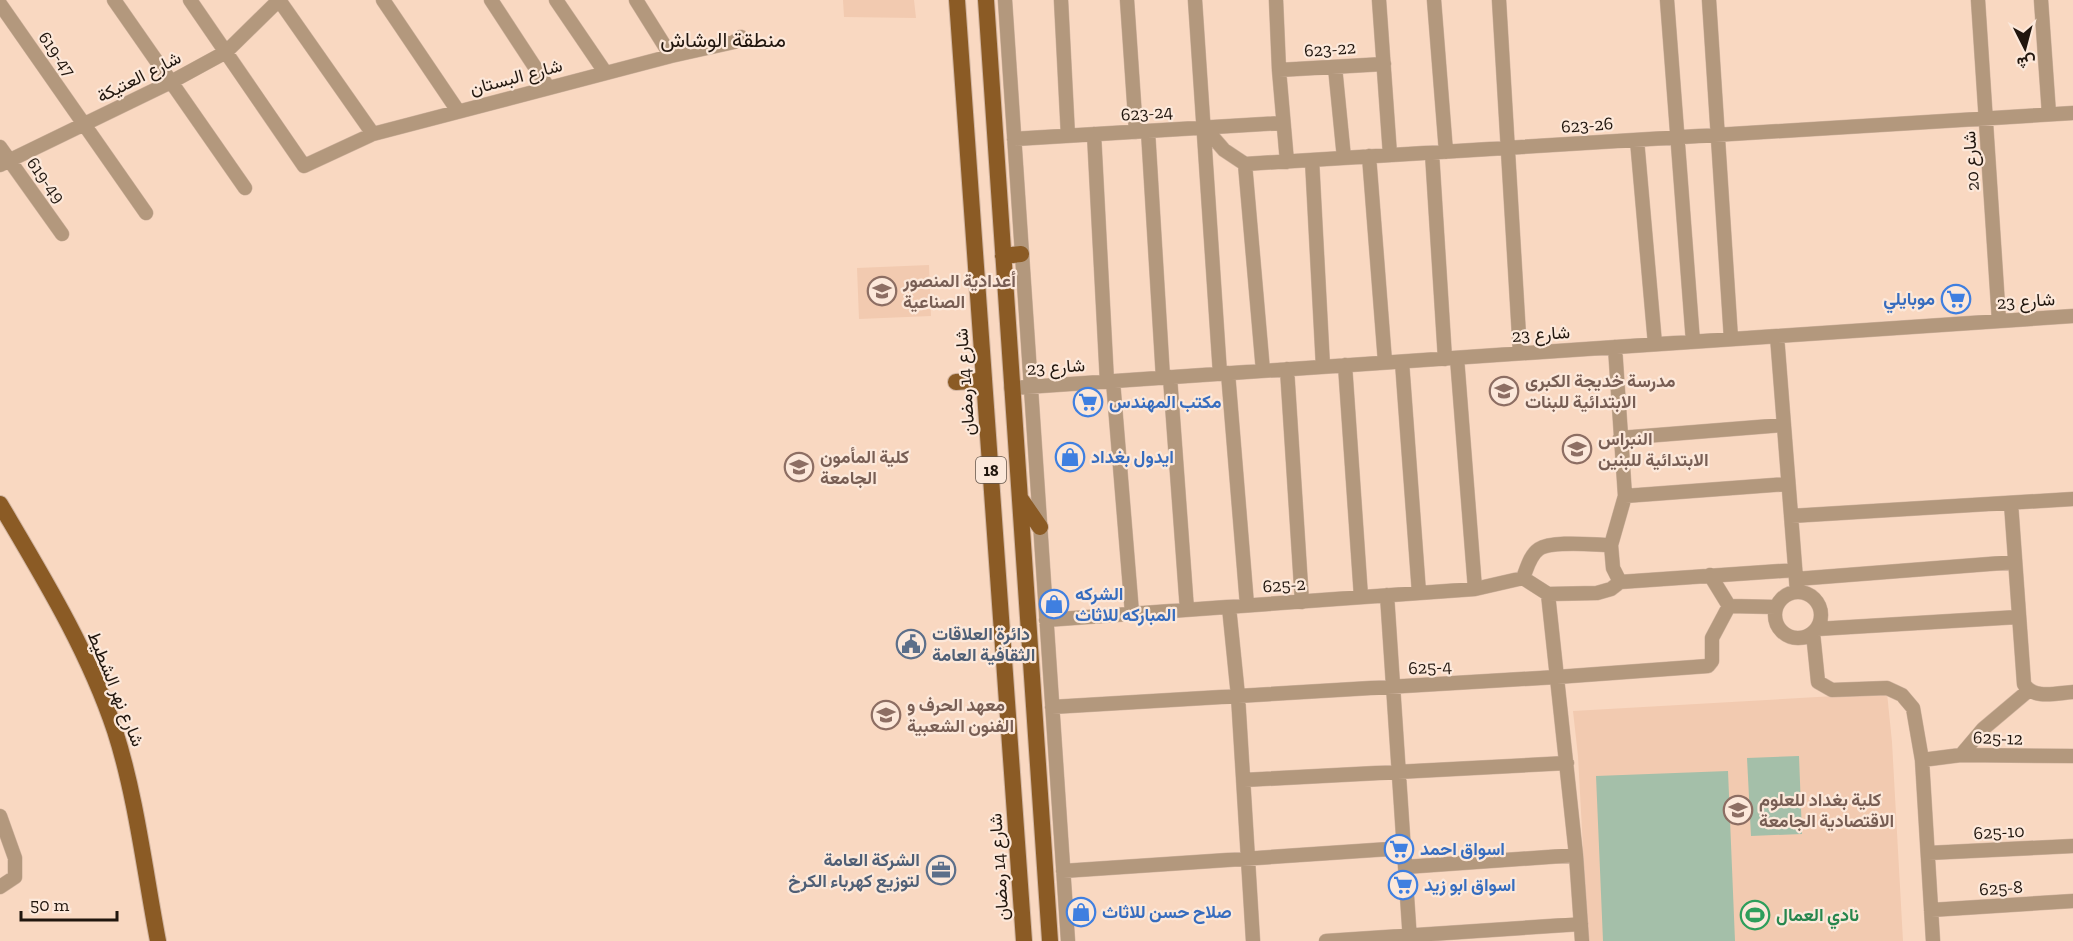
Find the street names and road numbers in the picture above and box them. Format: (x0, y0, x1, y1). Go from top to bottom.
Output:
street label: 619-47 (34, 27, 81, 81)
street label: 623-22 (1303, 36, 1357, 62)
street label: شارع العتيکة (93, 46, 185, 108)
street label: شارع البستان (467, 54, 565, 101)
street label: 623-24 (1120, 100, 1174, 126)
street label: 623-26 (1560, 112, 1614, 138)
street label: شارع 20 (1958, 130, 1985, 192)
street label: 619-49 (22, 153, 70, 207)
street label: شارع 23 (1996, 288, 2056, 315)
street label: شارع 23 (1511, 321, 1571, 348)
street label: شارع 14 رمضان (950, 327, 981, 437)
street label: شارع 23 (1026, 354, 1086, 381)
road number: 18 (976, 457, 1006, 483)
street label: 625-2 (1262, 573, 1306, 597)
street label: شارع نهر الشطيط (82, 628, 149, 750)
street label: 625-4 (1408, 655, 1453, 679)
street label: 625-12 (1973, 726, 2023, 750)
street label: شارع 14 رمضان (984, 812, 1015, 922)
street label: 625-10 (1973, 820, 2025, 844)
street label: 625-8 (1978, 876, 2024, 900)

